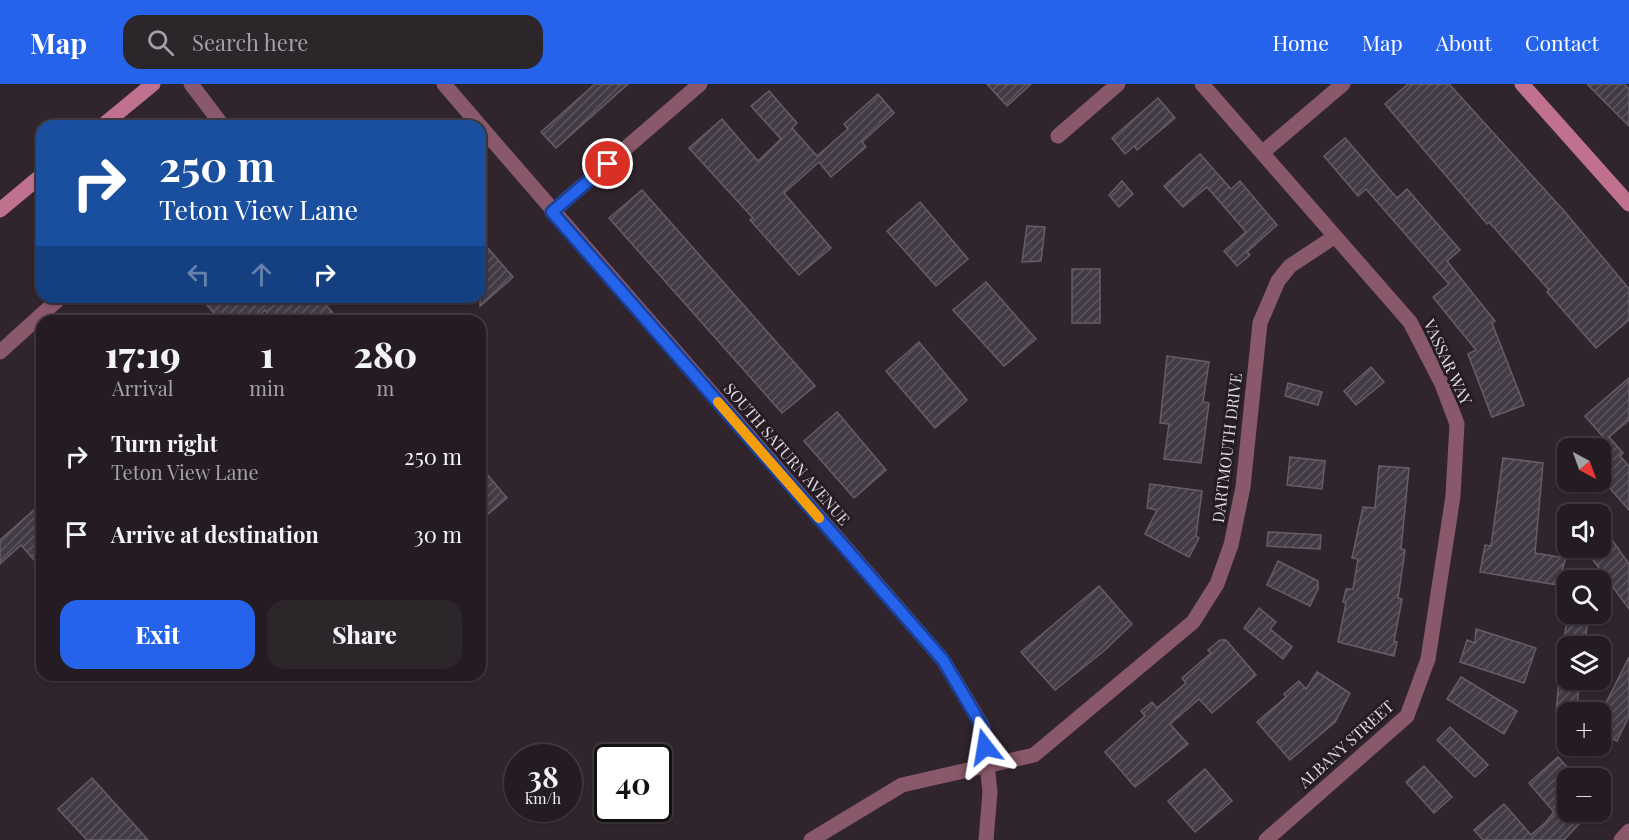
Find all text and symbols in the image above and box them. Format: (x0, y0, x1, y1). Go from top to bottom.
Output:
search box (123, 15, 543, 69)
text: Map (30, 24, 87, 61)
icon: search (144, 26, 177, 59)
text: Search here (192, 27, 308, 57)
text: Home (1273, 28, 1329, 56)
text: Map (1362, 28, 1403, 56)
text: About (1436, 28, 1492, 56)
text: Contact (1525, 28, 1599, 56)
text: 250 m (159, 137, 275, 193)
pin (582, 138, 633, 189)
icon: right (60, 144, 138, 222)
icon: arrive (591, 147, 624, 180)
text: Teton View Lane (159, 191, 358, 227)
icon: left (182, 258, 215, 291)
icon: ahead (245, 258, 278, 291)
icon: right (308, 258, 341, 291)
street label: VASSAR WAY (1419, 315, 1478, 408)
text: 17:19 (105, 329, 181, 377)
text: 1 (260, 329, 274, 377)
text: 280 (354, 329, 417, 377)
street label: DARTMOUTH DRIVE (1207, 372, 1246, 524)
text: Arrival (112, 374, 173, 401)
text: min (249, 374, 285, 401)
text: m (377, 374, 394, 401)
street label: SOUTH SATURN AVENUE (720, 378, 855, 529)
text: Turn right (111, 428, 217, 458)
north arrow (1557, 438, 1611, 492)
map controls (1557, 438, 1611, 822)
icon: right (60, 440, 93, 473)
text: 250 m (404, 441, 462, 471)
text: Teton View Lane (111, 458, 259, 485)
button: sound (1557, 504, 1611, 558)
icon: arrive (60, 518, 93, 551)
text: Arrive at destination (111, 519, 319, 549)
text: 30 m (414, 519, 462, 549)
button: search (1557, 570, 1611, 624)
button: Exit (60, 600, 255, 669)
button: Share (267, 600, 462, 669)
button: layers (1557, 636, 1611, 690)
street label: ALBANY STREET (1293, 695, 1398, 793)
button: + (1557, 702, 1611, 756)
position arrow (953, 715, 1017, 779)
speed limit sign: 40 (594, 744, 672, 822)
text: 38 (527, 756, 559, 796)
button: − (1557, 768, 1611, 822)
text: km/h (525, 788, 561, 808)

